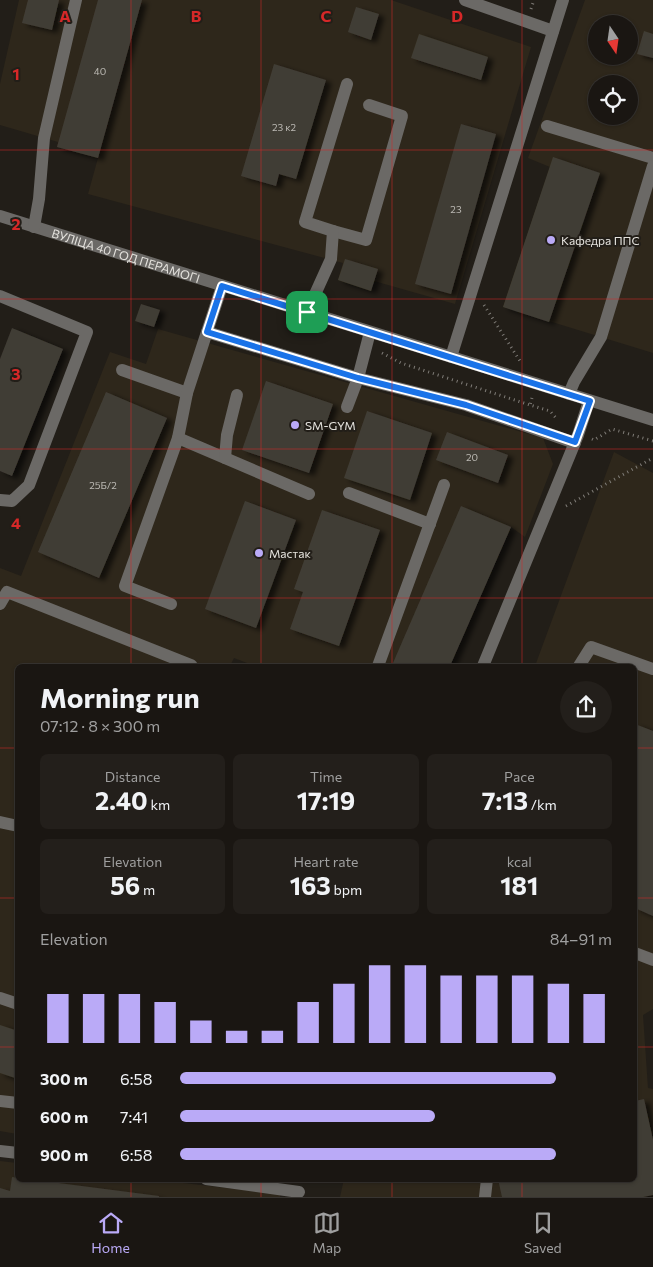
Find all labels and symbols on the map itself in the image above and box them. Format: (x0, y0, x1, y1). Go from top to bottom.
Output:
text: A (59, 6, 71, 25)
text: B (191, 6, 202, 25)
text: C (321, 6, 332, 25)
text: D (451, 6, 463, 25)
north arrow (588, 15, 638, 65)
text: 1 (12, 64, 20, 83)
house number: 40 (94, 65, 106, 77)
house number: 23 к2 (272, 121, 296, 133)
house number: 23 (450, 203, 462, 215)
text: 2 (11, 214, 21, 233)
street label: ВУЛІЦА 40 ГОД ПЕРАМОГІ (50, 226, 202, 285)
place label: Кафедра ППС (561, 233, 640, 247)
marker: Кафедра ППС (545, 234, 557, 246)
pin (286, 291, 328, 333)
text: 3 (11, 364, 21, 383)
place label: SM-GYM (305, 418, 356, 432)
marker: SM-GYM (289, 419, 301, 431)
house number: 20 (466, 451, 478, 463)
house number: 25Б/2 (89, 479, 117, 491)
text: 4 (11, 513, 21, 532)
place label: Мастак (269, 546, 311, 560)
marker: Мастак (253, 547, 265, 559)

